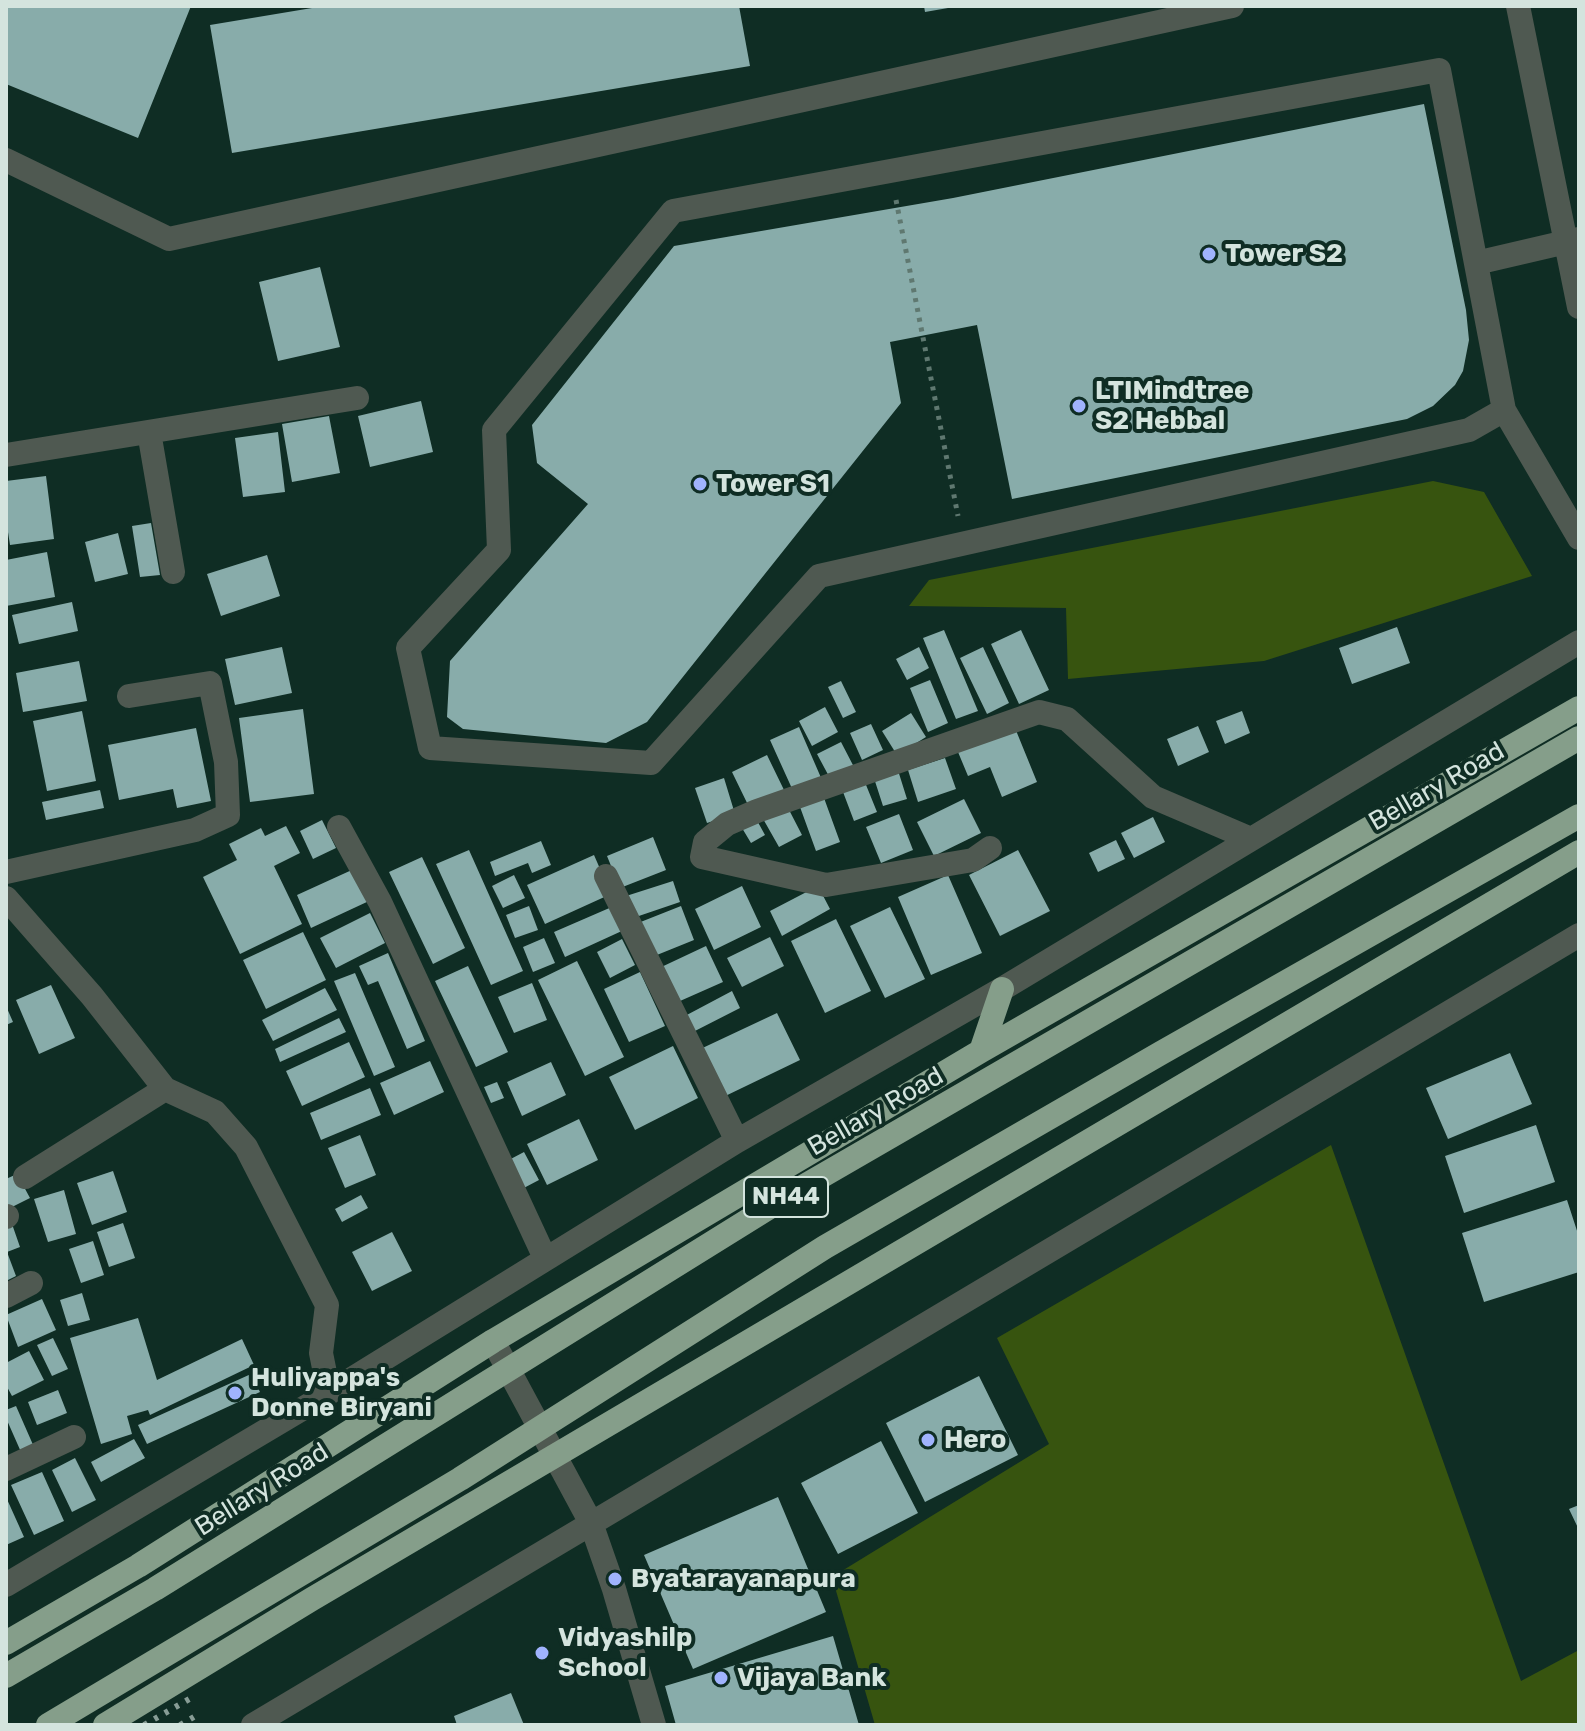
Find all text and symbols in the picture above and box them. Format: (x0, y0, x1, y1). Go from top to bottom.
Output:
place label: Tower S2 (1225, 238, 1343, 270)
marker: Tower S2 (1200, 245, 1218, 263)
place label: LTIMindtree S2 Hebbal (1095, 375, 1249, 436)
marker: LTIMindtree S2 Hebbal (1070, 397, 1088, 415)
place label: Tower S1 (716, 468, 830, 500)
marker: Tower S1 (691, 475, 709, 493)
street label: Bellary Road (1364, 736, 1510, 838)
street label: Bellary Road (803, 1061, 949, 1163)
road number: NH44 (744, 1177, 828, 1217)
place label: Huliyappa's Donne Biryani (251, 1362, 432, 1424)
marker: Huliyappa's Donne Biryani (226, 1384, 244, 1402)
place label: Hero (944, 1424, 1006, 1456)
marker: Hero (919, 1431, 937, 1449)
street label: Bellary Road (190, 1437, 334, 1543)
place label: Byatarayanapura (631, 1563, 856, 1595)
marker: Byatarayanapura (606, 1570, 624, 1588)
place label: Vidyashilp School (558, 1622, 692, 1684)
marker: Vidyashilp School (533, 1644, 551, 1662)
place label: Vijaya Bank (737, 1662, 886, 1694)
marker: Vijaya Bank (712, 1669, 730, 1687)

